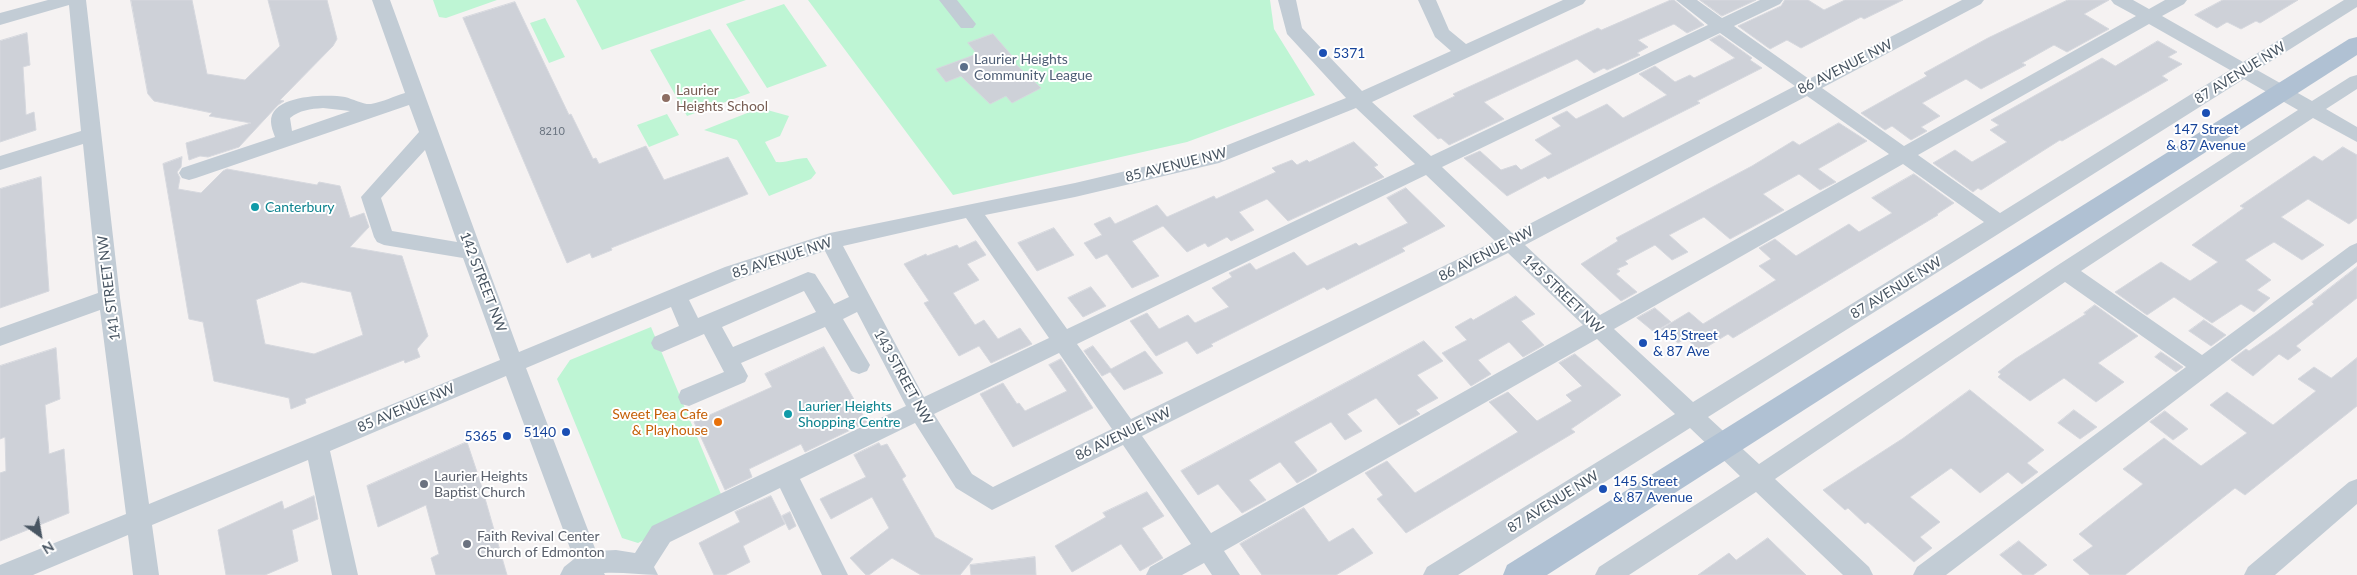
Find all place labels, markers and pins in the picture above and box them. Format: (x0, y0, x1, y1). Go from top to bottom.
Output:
place label: 5371 (1333, 45, 1365, 61)
marker: 5371 (1317, 47, 1329, 59)
place label: Laurier Heights Community League (974, 51, 1092, 84)
marker: Laurier Heights Community League (958, 61, 970, 73)
place label: Laurier Heights School (676, 82, 768, 114)
marker: Laurier Heights School (660, 92, 672, 104)
marker: 147 Street & 87 Avenue (2200, 107, 2212, 119)
place label: 147 Street & 87 Avenue (2166, 121, 2246, 154)
place label: Canterbury (265, 199, 334, 215)
marker: Canterbury (249, 201, 261, 213)
place label: 145 Street & 87 Ave (1653, 327, 1718, 360)
marker: 145 Street & 87 Ave (1637, 337, 1649, 349)
place label: Laurier Heights Shopping Centre (798, 398, 900, 431)
place label: Sweet Pea Cafe & Playhouse (612, 406, 708, 438)
marker: Laurier Heights Shopping Centre (782, 408, 794, 420)
marker: Sweet Pea Cafe & Playhouse (712, 416, 724, 428)
place label: 5140 (524, 424, 556, 440)
marker: 5140 (560, 426, 572, 438)
place label: 5365 (465, 428, 497, 444)
marker: 5365 (501, 430, 513, 442)
place label: Laurier Heights Baptist Church (434, 468, 528, 501)
place label: 145 Street & 87 Avenue (1613, 473, 1693, 506)
marker: Laurier Heights Baptist Church (418, 478, 430, 490)
marker: 145 Street & 87 Avenue (1597, 483, 1609, 495)
place label: Faith Revival Center Church of Edmonton (477, 528, 605, 560)
marker: Faith Revival Center Church of Edmonton (461, 538, 473, 550)

